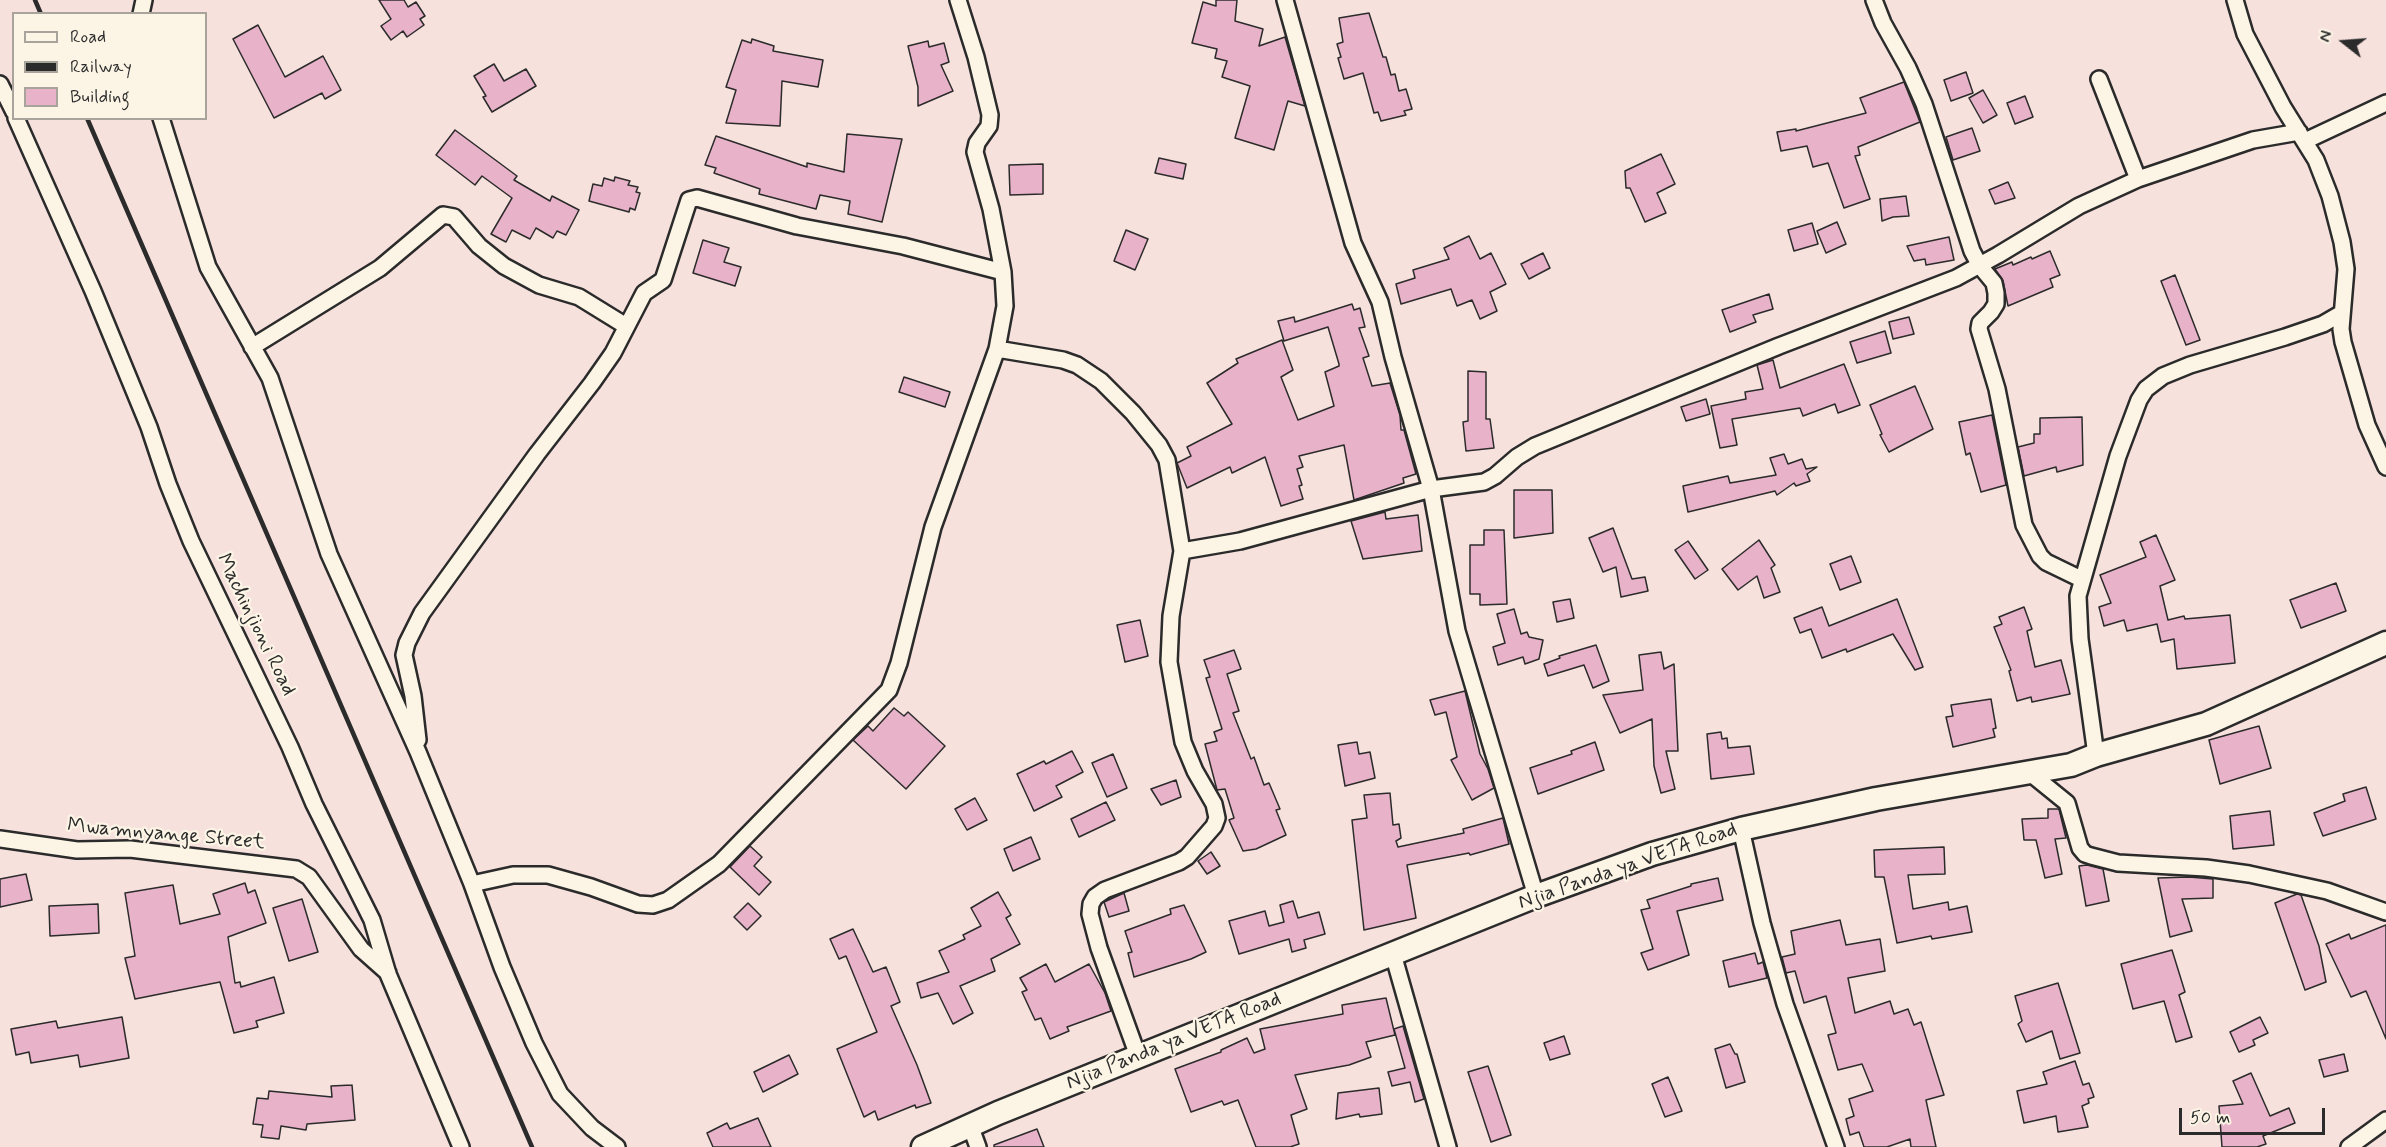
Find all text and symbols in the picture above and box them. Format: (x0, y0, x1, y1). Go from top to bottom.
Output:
legend (12, 12, 207, 120)
north arrow (2314, 12, 2374, 72)
text: Road (70, 25, 106, 49)
text: N (2315, 28, 2338, 45)
text: Railway (70, 55, 132, 79)
text: Building (70, 85, 130, 109)
street label: Machinjioni Road (210, 550, 300, 700)
street label: Mwamnyange Street (66, 814, 266, 856)
street label: Njia Panda ya VETA Road (1515, 818, 1741, 916)
street label: Njia Panda ya VETA Road (1063, 987, 1285, 1097)
scale bar (2182, 1096, 2328, 1134)
text: 50 m (2190, 1106, 2230, 1130)

